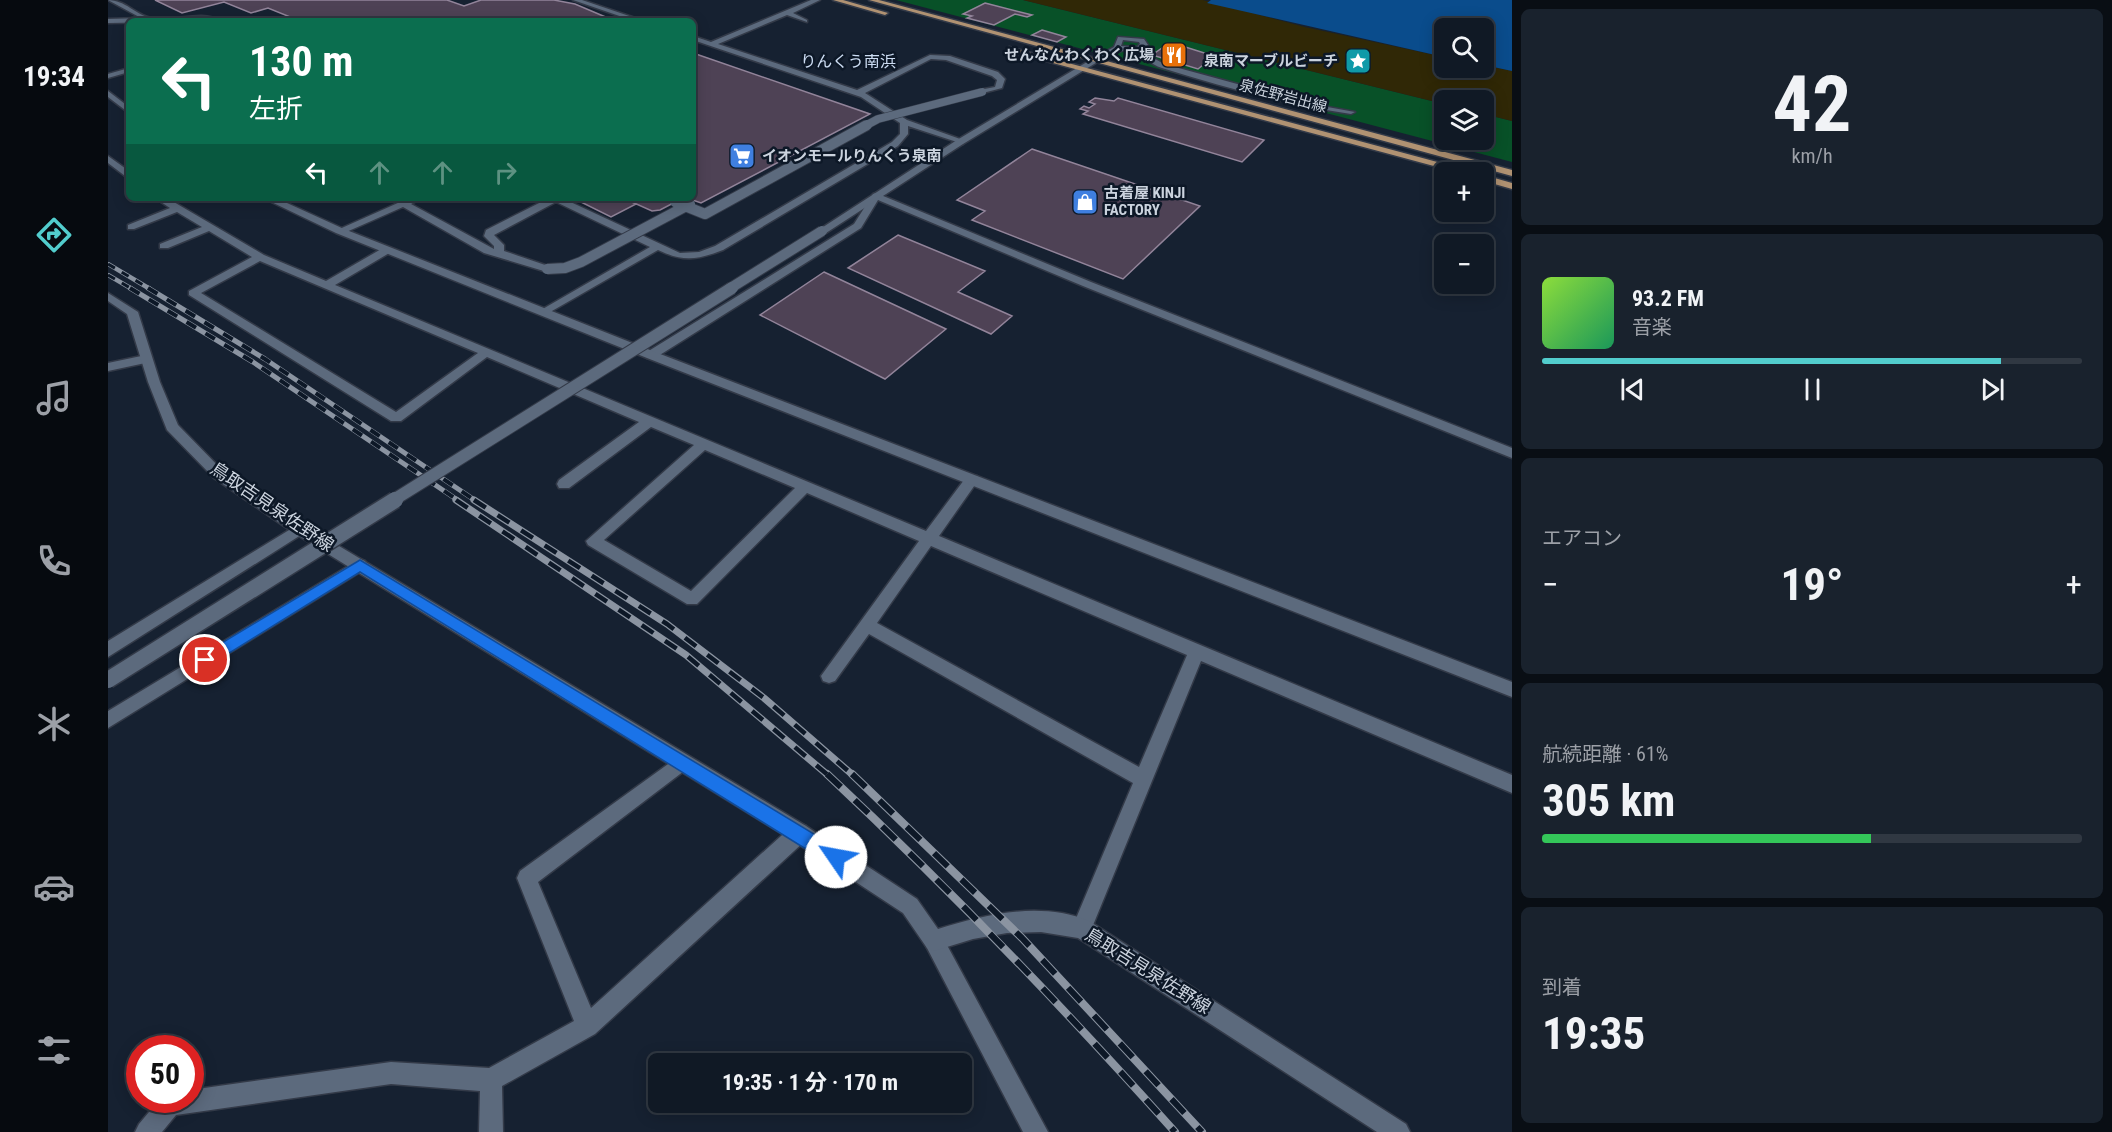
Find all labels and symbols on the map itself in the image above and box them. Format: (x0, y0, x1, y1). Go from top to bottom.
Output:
restaurant icon: せんなんわくわく広場 (1159, 40, 1189, 70)
place label: せんなんわくわく広場 (1004, 46, 1154, 64)
place icon: 泉南マーブルビーチ (1343, 46, 1373, 76)
district label: りんくう南浜 (800, 52, 896, 71)
place label: 泉南マーブルビーチ (1204, 52, 1338, 70)
street label: 泉佐野岩出線 (1237, 76, 1329, 116)
supermarket icon: イオンモールりんくう泉南 (727, 141, 757, 171)
place label: イオンモールりんくう泉南 (762, 147, 942, 165)
place label: 古着屋 KINJI FACTORY (1104, 184, 1185, 219)
shop icon: 古着屋 KINJI FACTORY (1070, 187, 1100, 217)
street label: 鳥取吉見泉佐野線 (207, 458, 338, 556)
pin (179, 634, 230, 685)
position arrow (804, 825, 868, 889)
street label: 鳥取吉見泉佐野線 (1082, 924, 1215, 1018)
speed limit sign: 50 (126, 1035, 204, 1113)

